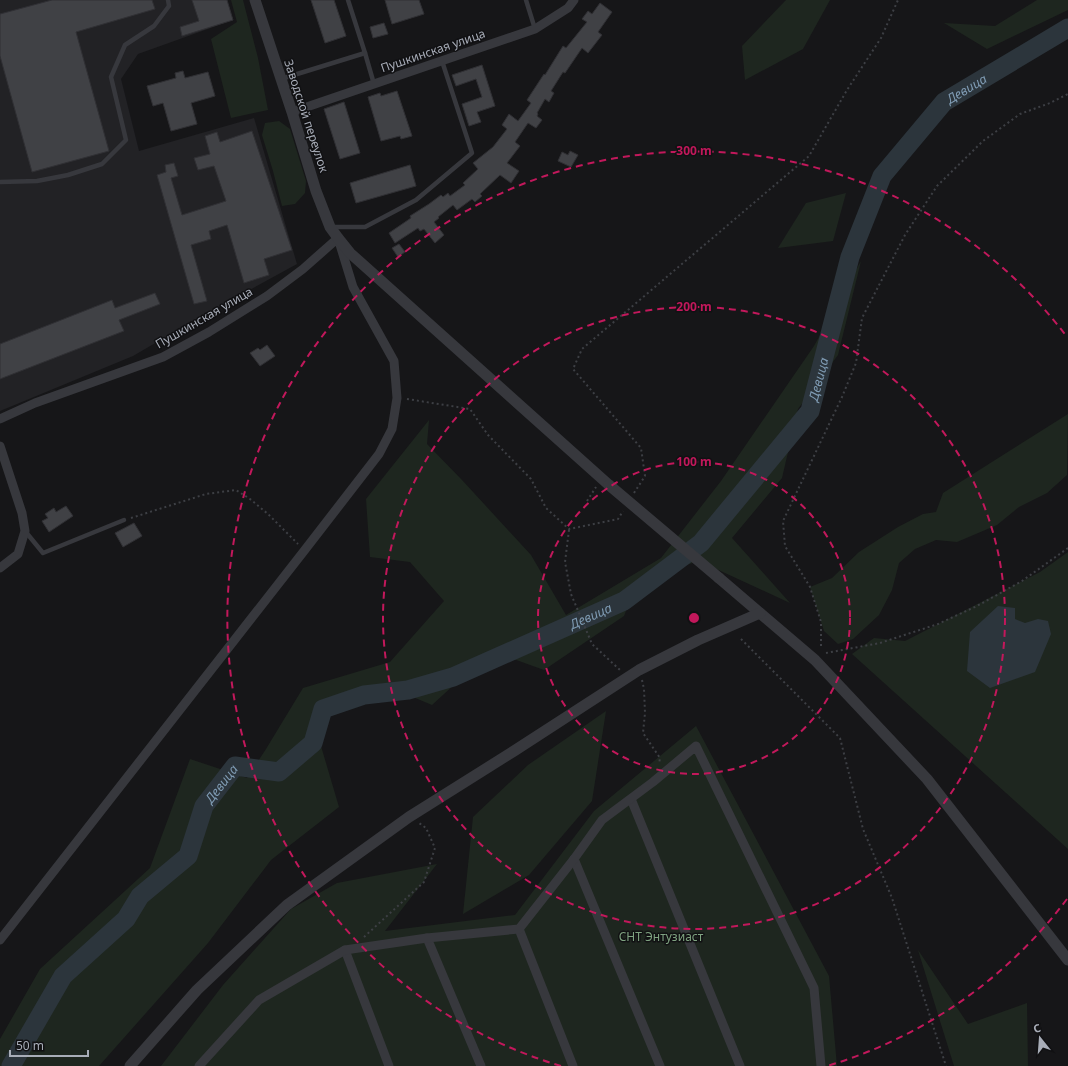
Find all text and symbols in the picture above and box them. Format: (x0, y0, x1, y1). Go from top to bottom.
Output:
street label: Пушкинская улица (378, 25, 487, 76)
street label: Заводской переулок (280, 57, 333, 175)
water label: Девица (941, 69, 991, 109)
text: 300 m (676, 142, 712, 159)
street label: Пушкинская улица (152, 283, 255, 352)
text: 200 m (676, 298, 712, 315)
water label: Девица (803, 355, 833, 405)
text: 100 m (676, 453, 712, 470)
water label: Девица (565, 598, 615, 634)
centre of rings (687, 611, 701, 625)
water label: Девица (199, 760, 242, 808)
park label: СНТ Энтузиаст (619, 928, 704, 945)
north arrow (1020, 1018, 1060, 1058)
text: С (1031, 1020, 1043, 1036)
scale bar (10, 1032, 88, 1058)
text: 50 m (16, 1037, 44, 1054)

